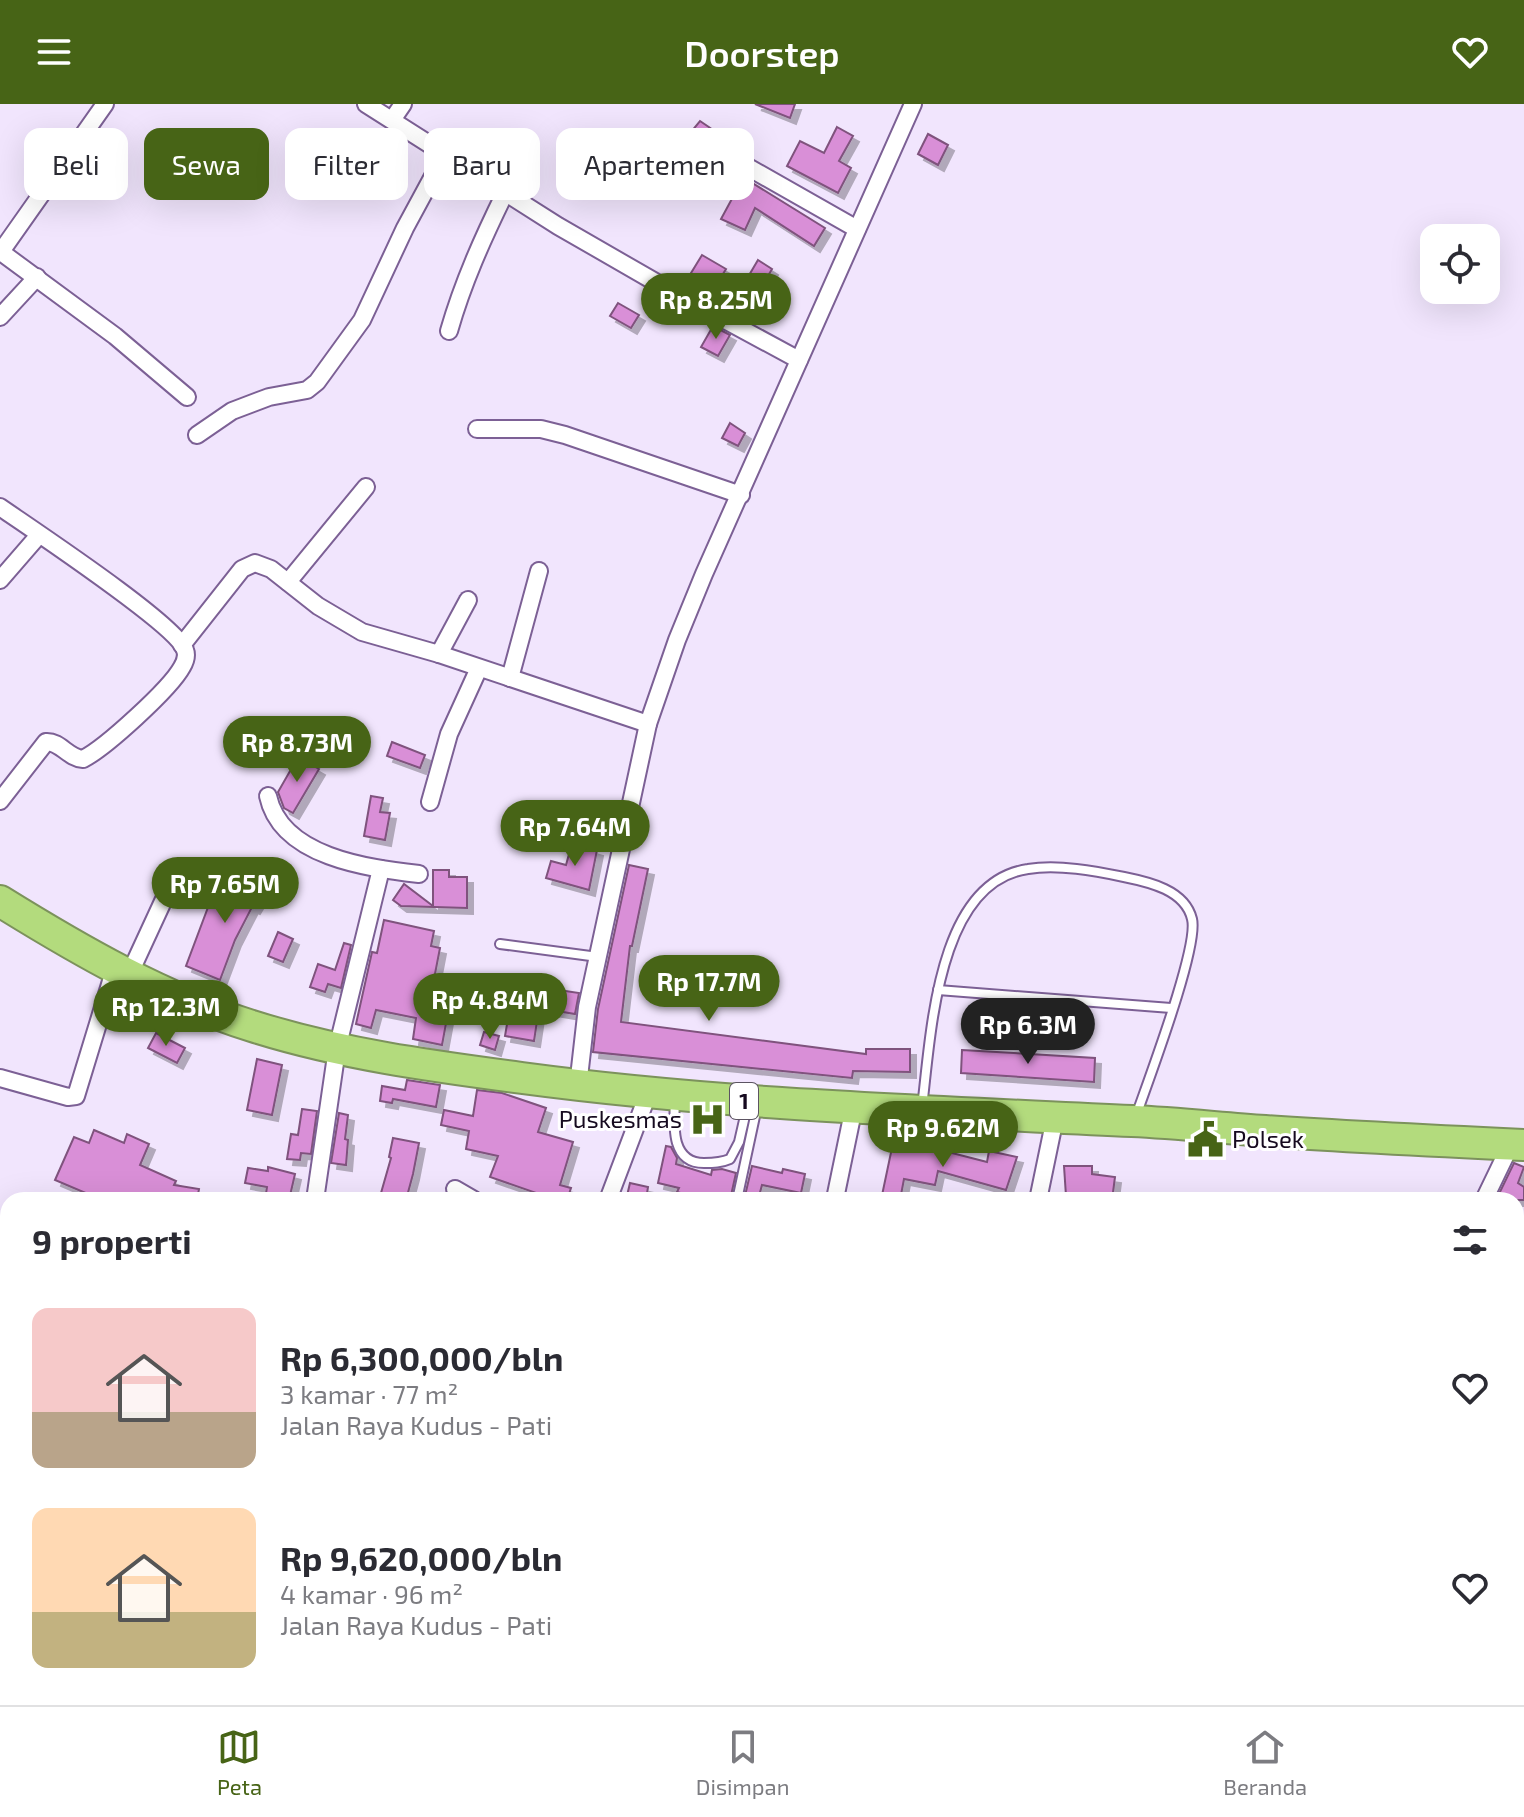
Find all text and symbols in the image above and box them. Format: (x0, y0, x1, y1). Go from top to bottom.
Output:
icon: menu (32, 30, 76, 74)
icon: heart (1448, 30, 1492, 74)
text: Doorstep (684, 31, 840, 74)
chip: Beli (24, 128, 128, 200)
chip: Sewa (144, 128, 269, 200)
chip: Filter (285, 128, 408, 200)
chip: Baru (424, 128, 540, 200)
chip: Apartemen (556, 128, 754, 200)
map controls (1420, 224, 1500, 304)
button: locate (1420, 224, 1500, 304)
pin: Rp 8.25M (633, 273, 799, 341)
text: Rp 8.25M (659, 283, 773, 314)
pin: Rp 8.73M (214, 716, 380, 784)
text: Rp 8.73M (241, 726, 353, 757)
pin: Rp 7.64M (492, 800, 658, 868)
text: Rp 7.64M (519, 810, 631, 841)
pin: Rp 7.65M (142, 857, 308, 925)
text: Rp 7.65M (170, 867, 280, 898)
pin: Rp 17.7M (626, 955, 792, 1023)
text: Rp 17.7M (657, 965, 761, 996)
pin: Rp 4.84M (407, 973, 573, 1041)
pin: Rp 12.3M (83, 980, 249, 1048)
text: Rp 4.84M (431, 983, 549, 1014)
text: Rp 12.3M (111, 990, 221, 1021)
pin: Rp 6.3M (954, 998, 1102, 1066)
text: Rp 6.3M (979, 1008, 1077, 1039)
road number: 1 (730, 1083, 758, 1119)
hospital icon: Puskesmas (689, 1101, 727, 1139)
pin: Rp 9.62M (860, 1101, 1026, 1169)
place label: Puskesmas (559, 1104, 682, 1133)
text: Rp 9.62M (886, 1111, 1000, 1142)
public building icon: Polsek (1187, 1121, 1225, 1159)
place label: Polsek (1232, 1124, 1304, 1153)
icon: filters (1448, 1218, 1492, 1262)
text: 9 properti (32, 1220, 192, 1261)
text: Rp 6,300,000/bln (280, 1337, 563, 1378)
icon: home (96, 1340, 192, 1436)
icon: heart (1448, 1366, 1492, 1410)
text: 3 kamar · 77 m² (280, 1378, 458, 1409)
text: Jalan Raya Kudus - Pati (280, 1409, 552, 1440)
text: Rp 9,620,000/bln (280, 1537, 562, 1578)
icon: home (96, 1540, 192, 1636)
icon: heart (1448, 1566, 1492, 1610)
text: 4 kamar · 96 m² (280, 1578, 463, 1609)
text: Jalan Raya Kudus - Pati (280, 1609, 552, 1640)
tab: Peta (217, 1725, 262, 1799)
tab: Disimpan (696, 1725, 789, 1799)
tab: Beranda (1223, 1725, 1307, 1799)

